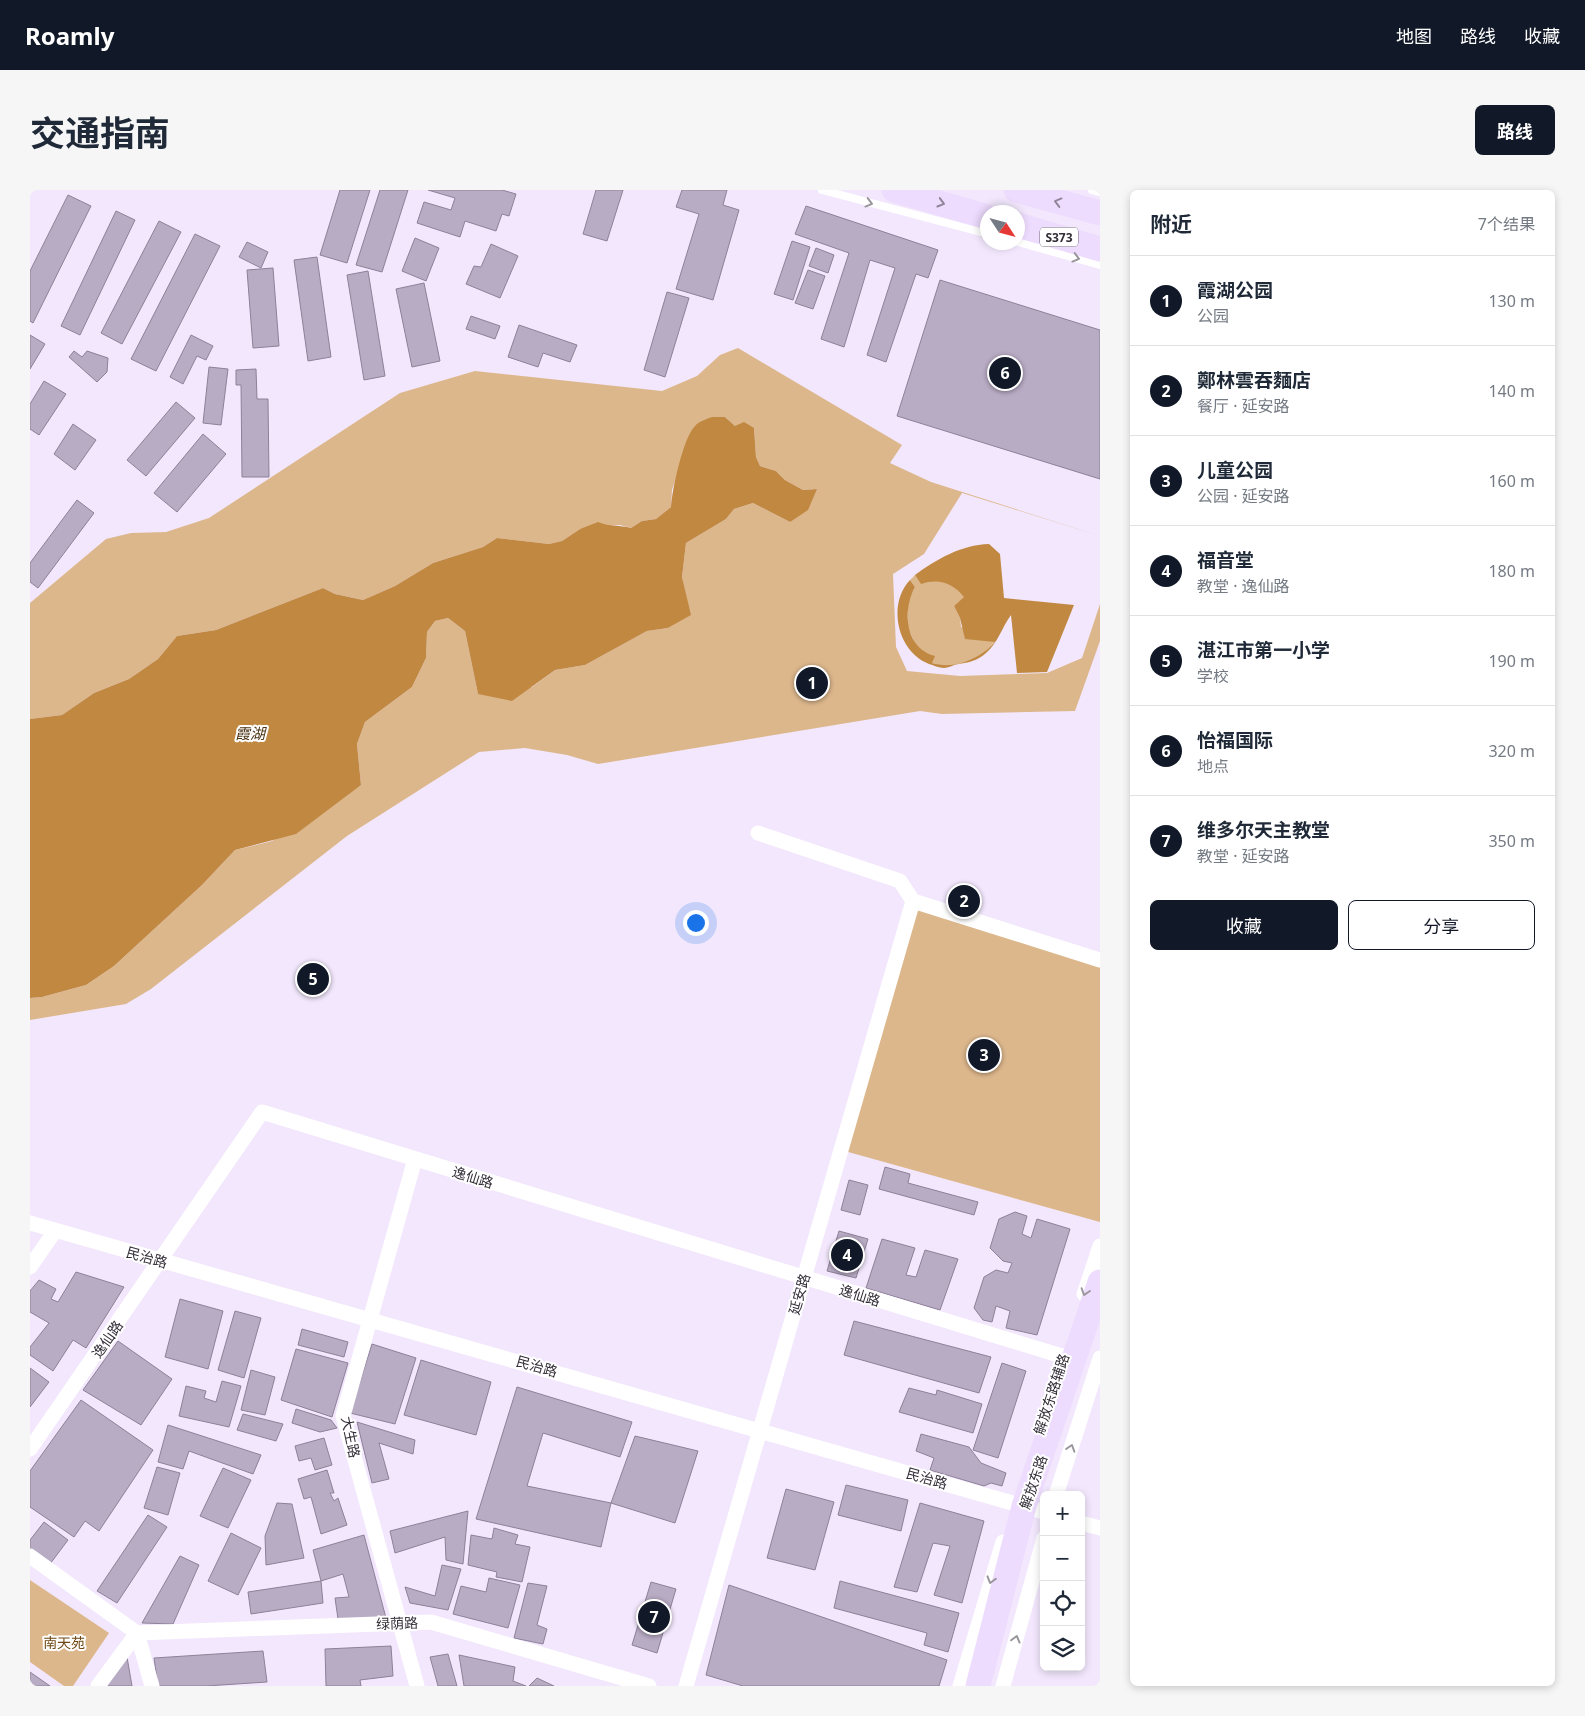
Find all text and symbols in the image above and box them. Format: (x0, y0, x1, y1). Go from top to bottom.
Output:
text: Roamly (25, 19, 114, 52)
text: 地图 (1396, 24, 1432, 48)
text: 路线 (1460, 24, 1496, 48)
text: 收藏 (1524, 24, 1560, 48)
button: 路线 (1475, 105, 1555, 155)
text: 交通指南 (30, 109, 170, 156)
one-way arrow (865, 197, 873, 207)
one-way arrow (1054, 197, 1063, 207)
one-way arrow (936, 198, 944, 208)
north arrow (980, 205, 1025, 250)
text: 附近 (1150, 210, 1192, 238)
text: 7个结果 (1478, 213, 1535, 235)
road number: S373 (1040, 228, 1078, 246)
one-way arrow (1071, 252, 1080, 263)
text: 霞湖公园 (1197, 277, 1273, 303)
text: 1 (1161, 290, 1171, 312)
text: 130 m (1488, 290, 1535, 312)
text: 公园 (1197, 305, 1229, 327)
pin: 6 (989, 354, 1021, 392)
text: 鄭林雲吞麵店 (1197, 367, 1311, 393)
text: 2 (1161, 380, 1171, 402)
text: 140 m (1488, 380, 1535, 402)
text: 餐厅 · 延安路 (1197, 395, 1290, 417)
text: 儿童公园 (1197, 457, 1273, 483)
text: 3 (1161, 470, 1171, 492)
text: 160 m (1488, 470, 1535, 492)
text: 公园 · 延安路 (1197, 485, 1290, 507)
text: 福音堂 (1197, 547, 1254, 573)
text: 4 (1161, 560, 1171, 582)
text: 180 m (1488, 560, 1535, 582)
text: 教堂 · 逸仙路 (1197, 575, 1290, 597)
text: 湛江市第一小学 (1197, 637, 1330, 663)
text: 5 (1161, 650, 1171, 672)
text: 190 m (1488, 650, 1535, 672)
pin: 1 (796, 664, 828, 702)
text: 学校 (1197, 665, 1229, 687)
water label: 霞湖 (235, 723, 267, 743)
text: 怡福国际 (1197, 727, 1273, 753)
text: 6 (1161, 740, 1171, 762)
text: 320 m (1488, 740, 1535, 762)
text: 地点 (1197, 755, 1229, 777)
text: 维多尔天主教堂 (1197, 817, 1330, 843)
text: 7 (1161, 830, 1171, 852)
text: 350 m (1488, 830, 1535, 852)
text: 教堂 · 延安路 (1197, 845, 1290, 867)
pin: 2 (948, 882, 980, 920)
button: 收藏 (1150, 900, 1338, 950)
button: 分享 (1348, 900, 1535, 950)
your location (683, 910, 709, 936)
pin: 5 (297, 960, 329, 998)
pin: 3 (968, 1036, 1000, 1074)
street label: 逸仙路 (450, 1162, 496, 1192)
pin: 4 (831, 1236, 863, 1274)
street label: 民治路 (124, 1242, 170, 1272)
street label: 延安路 (784, 1271, 814, 1317)
street label: 逸仙路 (837, 1280, 883, 1310)
one-way arrow (1080, 1287, 1090, 1296)
street label: 逸仙路 (87, 1316, 127, 1362)
street label: 民治路 (514, 1351, 560, 1381)
street label: 解放东路辅路 (1029, 1351, 1073, 1437)
street label: 大生路 (337, 1414, 365, 1460)
one-way arrow (1066, 1445, 1076, 1453)
street label: 解放东路 (1015, 1452, 1051, 1512)
street label: 民治路 (904, 1463, 950, 1493)
map controls (1040, 1491, 1085, 1671)
button: + (1040, 1491, 1085, 1536)
button: − (1040, 1536, 1085, 1581)
one-way arrow (987, 1575, 997, 1583)
button: locate (1040, 1581, 1085, 1626)
pin: 7 (638, 1598, 670, 1636)
street label: 绿荫路 (376, 1613, 418, 1633)
button: layers (1040, 1626, 1085, 1671)
park label: 南天苑 (43, 1633, 85, 1652)
one-way arrow (1010, 1635, 1021, 1643)

